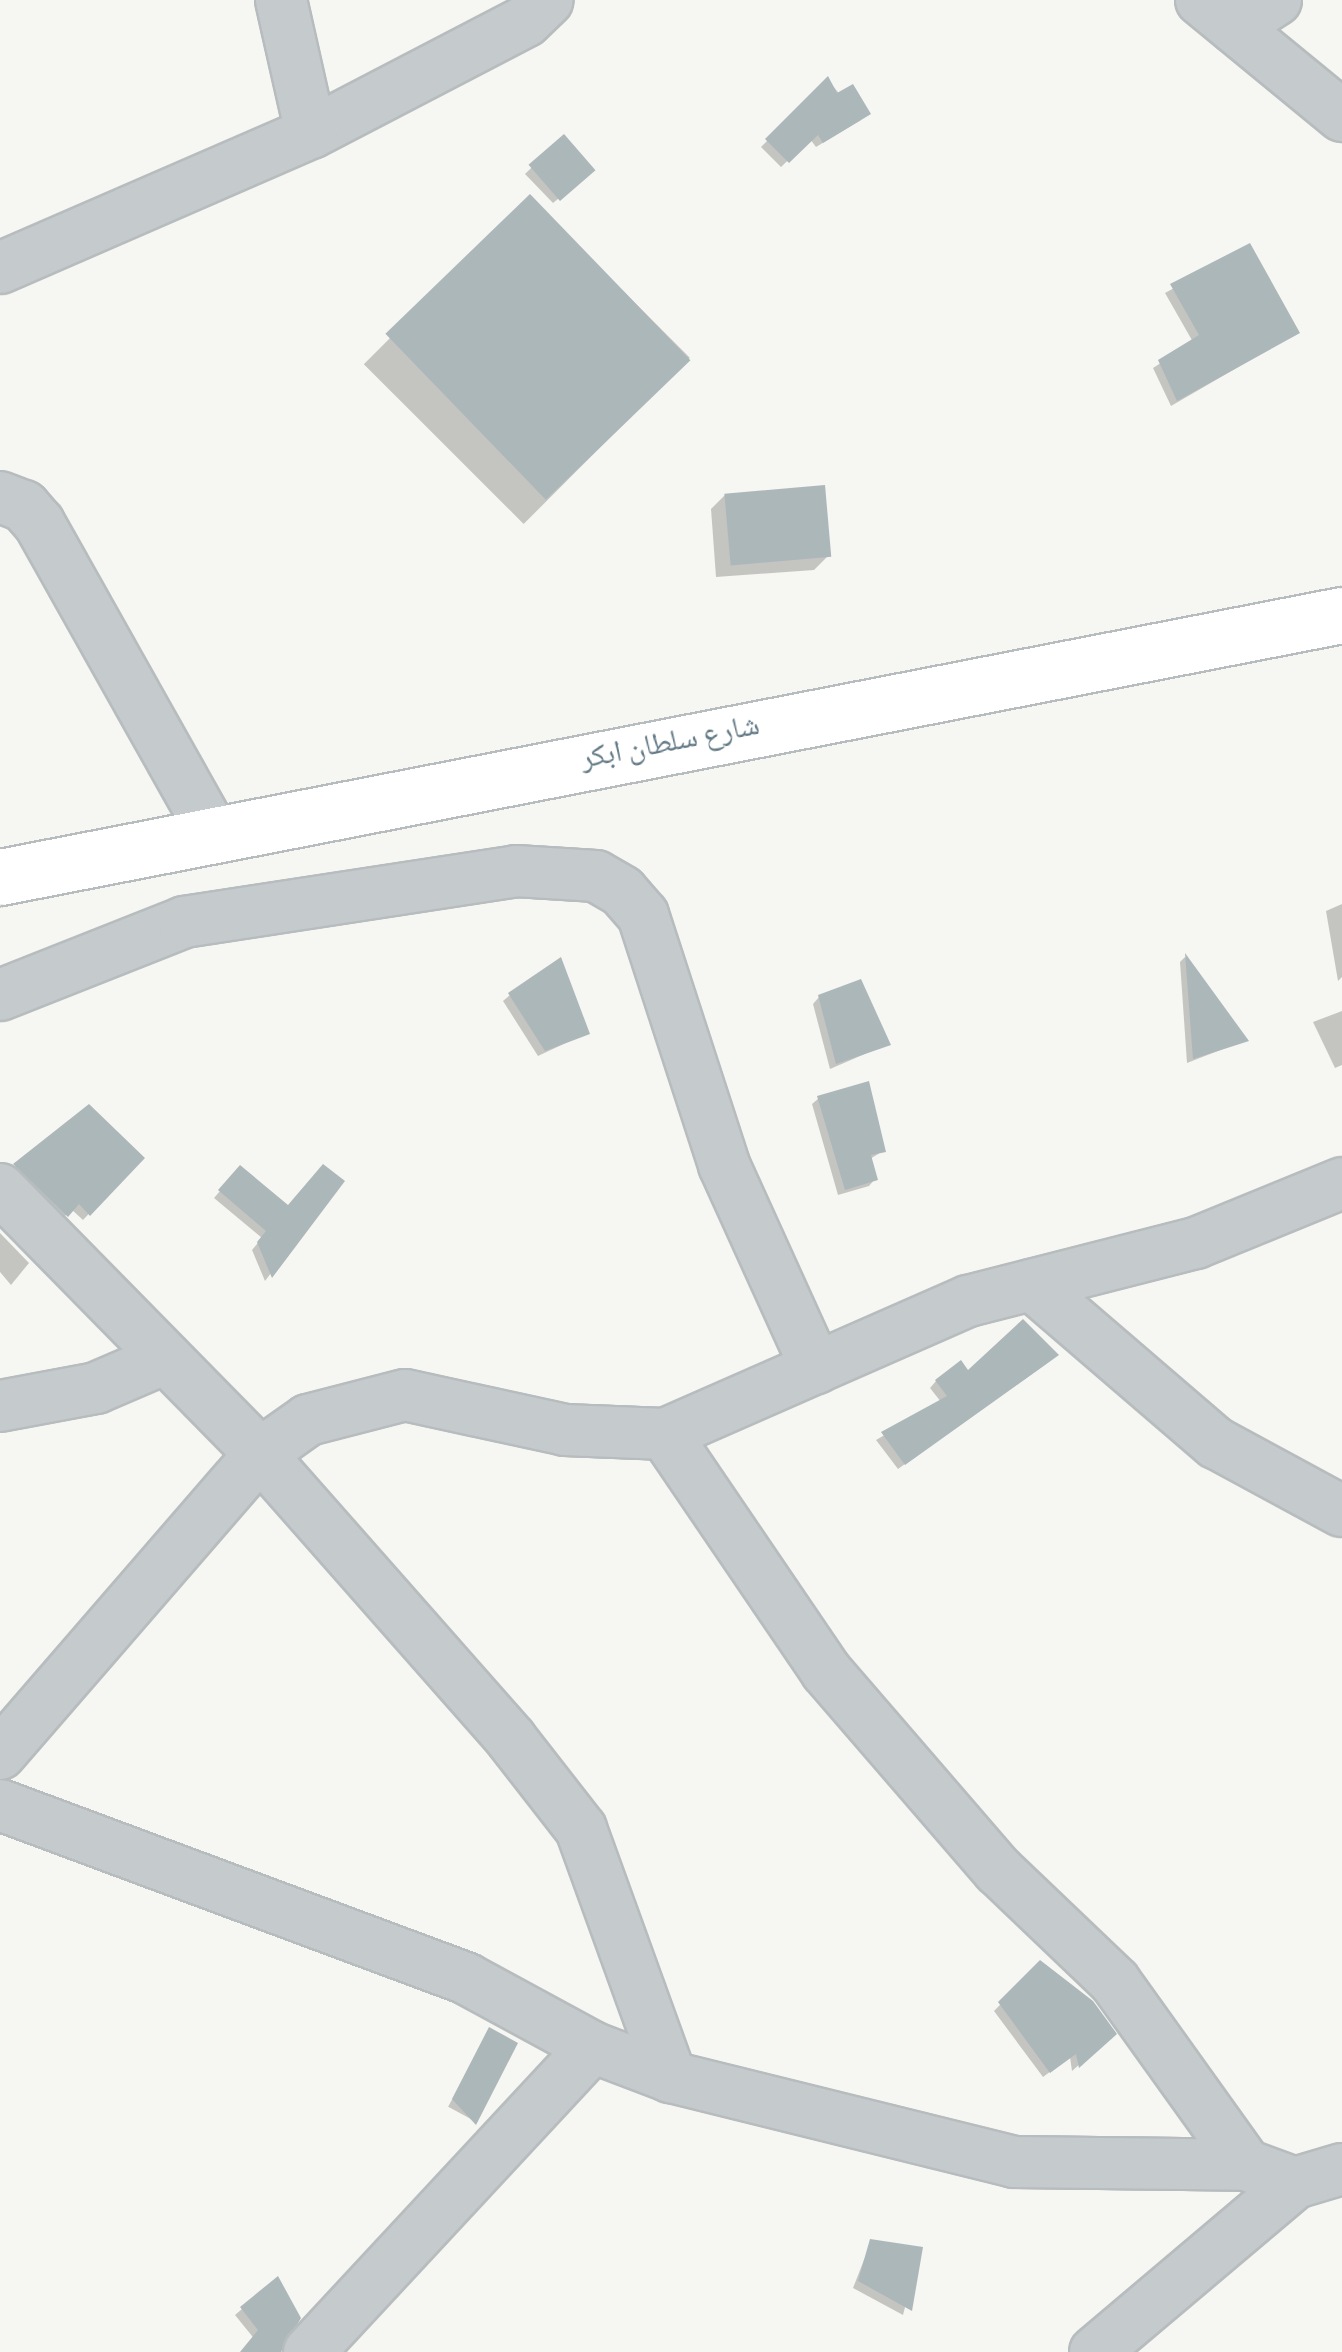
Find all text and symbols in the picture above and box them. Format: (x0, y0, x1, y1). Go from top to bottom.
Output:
street label: شارع سلطان ابكر (578, 707, 762, 777)

